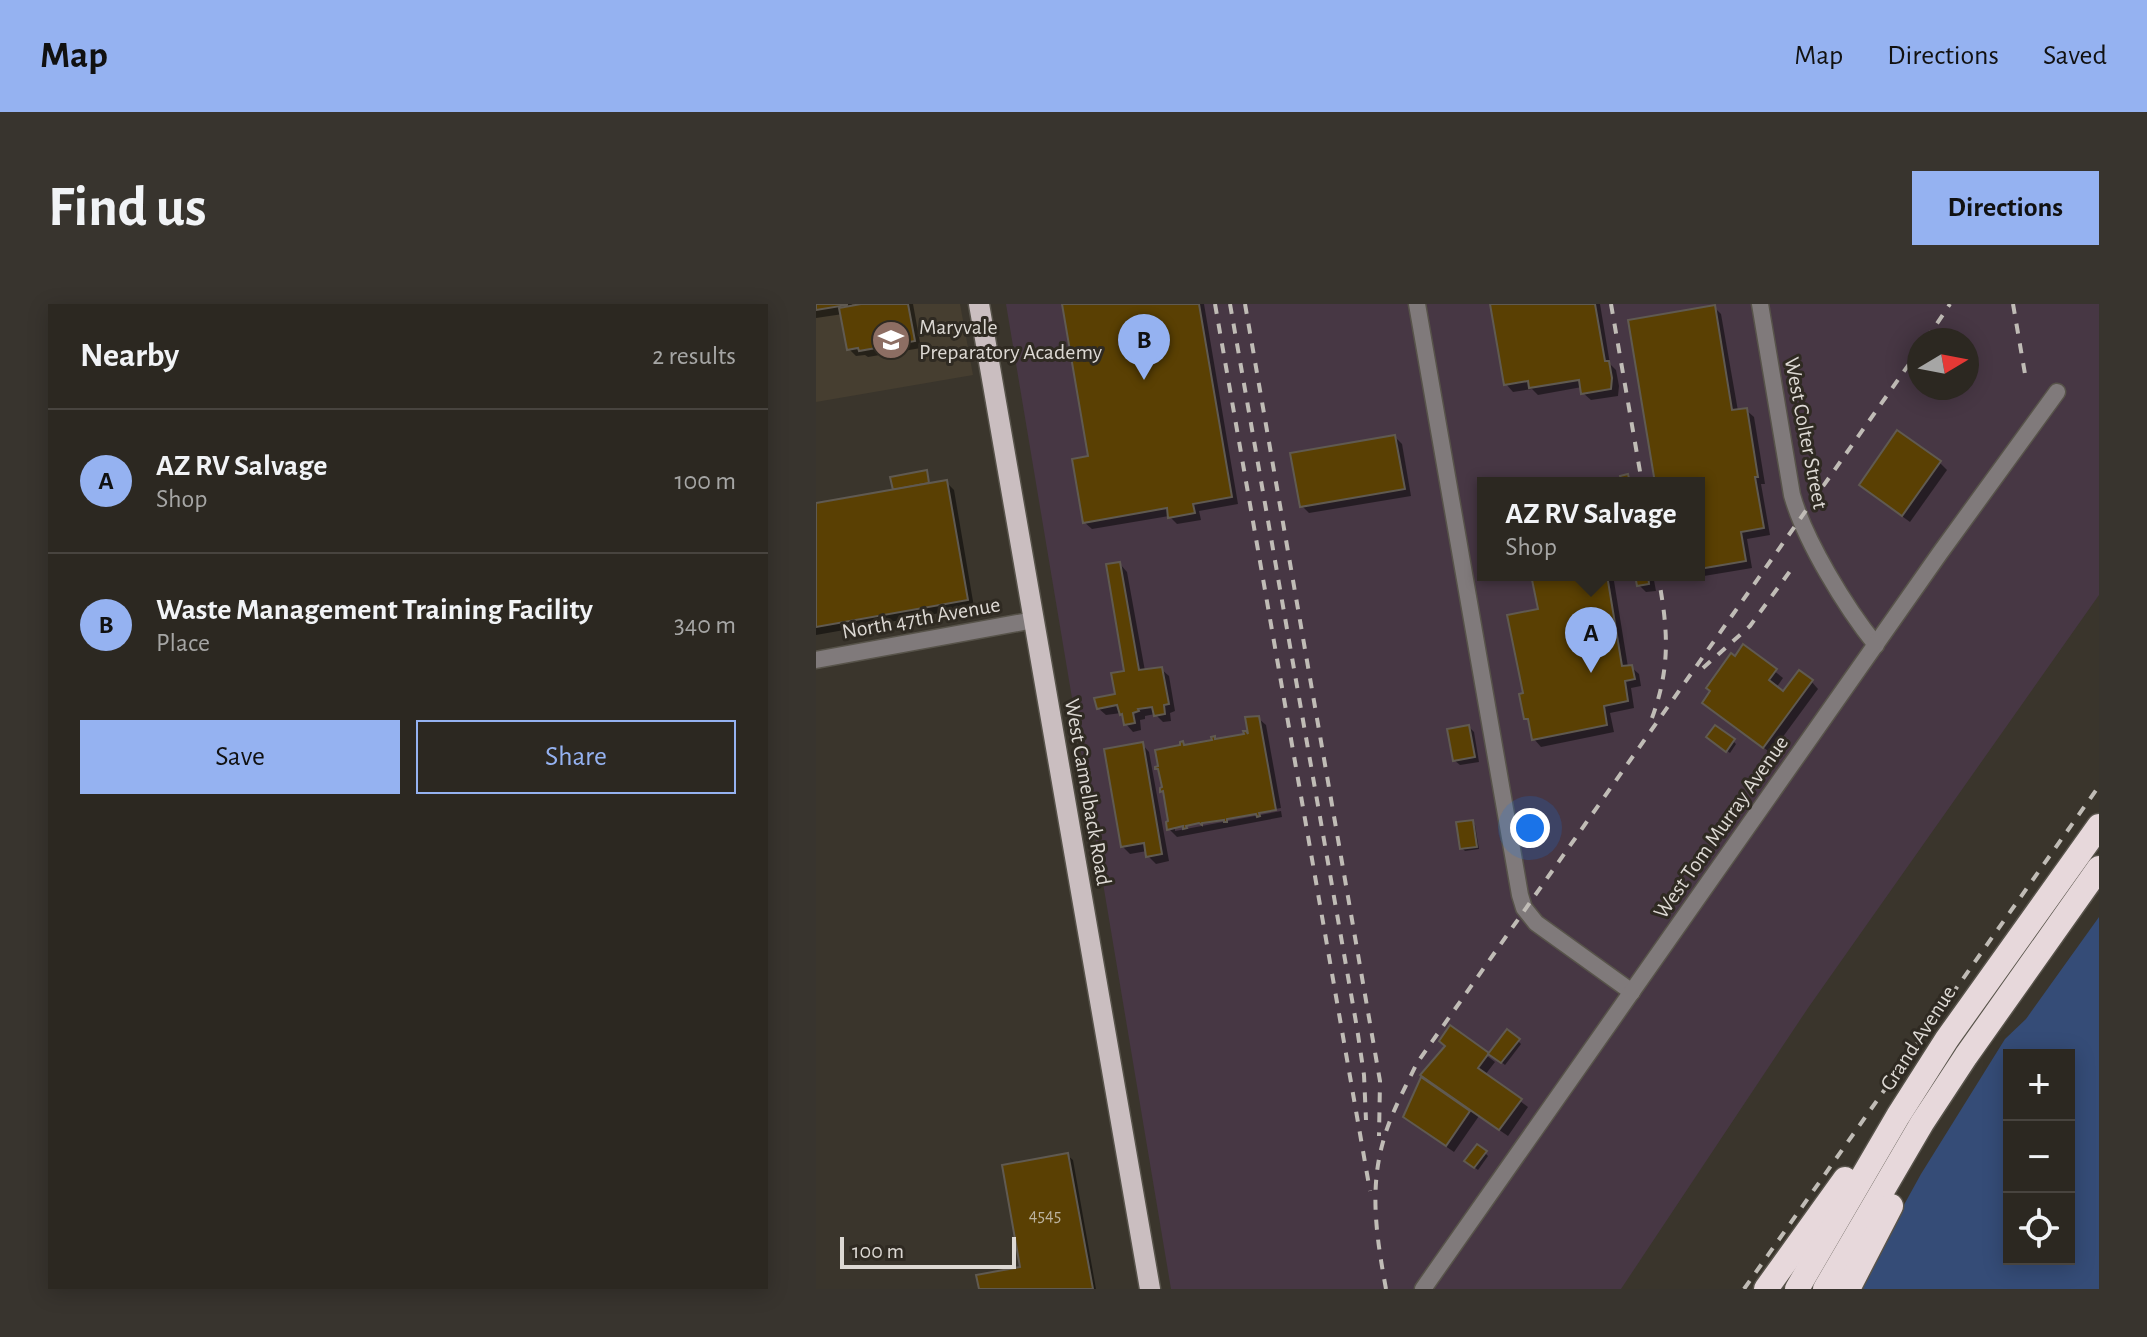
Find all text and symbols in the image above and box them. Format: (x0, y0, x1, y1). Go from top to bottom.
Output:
text: Map (40, 37, 108, 75)
text: Map (1794, 42, 1843, 70)
text: Directions (1887, 42, 1999, 70)
text: Saved (2043, 42, 2107, 70)
button: Directions (1912, 171, 2099, 245)
text: Find us (48, 180, 206, 236)
pin: B (1118, 314, 1170, 380)
place label: Maryvale Preparatory Academy (919, 316, 1103, 363)
school or university icon: Maryvale Preparatory Academy (870, 319, 912, 361)
north arrow (1907, 328, 1979, 400)
text: Nearby (80, 339, 179, 373)
text: 2 results (652, 343, 736, 369)
street label: West Colter Street (1780, 355, 1832, 511)
text: AZ RV Salvage (156, 451, 327, 481)
text: A (98, 468, 114, 494)
text: 100 m (675, 468, 736, 494)
popup (1477, 477, 1705, 581)
text: Shop (156, 486, 208, 512)
text: AZ RV Salvage (1505, 499, 1677, 529)
text: Shop (1505, 534, 1557, 560)
street label: North 47th Avenue (840, 593, 1002, 643)
text: Waste Management Training Facility (156, 595, 593, 625)
pin: A (1565, 607, 1617, 673)
text: B (98, 612, 114, 638)
text: 340 m (674, 612, 736, 638)
text: Place (156, 630, 210, 656)
street label: West Camelback Road (1061, 697, 1115, 887)
button: Save (80, 720, 400, 794)
button: Share (416, 720, 736, 794)
street label: West Tom Murray Avenue (1650, 732, 1792, 922)
your location (1510, 808, 1550, 848)
street label: Grand Avenue (1876, 982, 1960, 1094)
map controls (2003, 1049, 2075, 1265)
button: + (2003, 1049, 2075, 1121)
button: − (2003, 1121, 2075, 1193)
button: locate (2003, 1193, 2075, 1265)
house number: 4545 (1029, 1207, 1061, 1225)
scale bar (840, 1233, 1016, 1269)
text: 100 m (852, 1240, 904, 1262)

